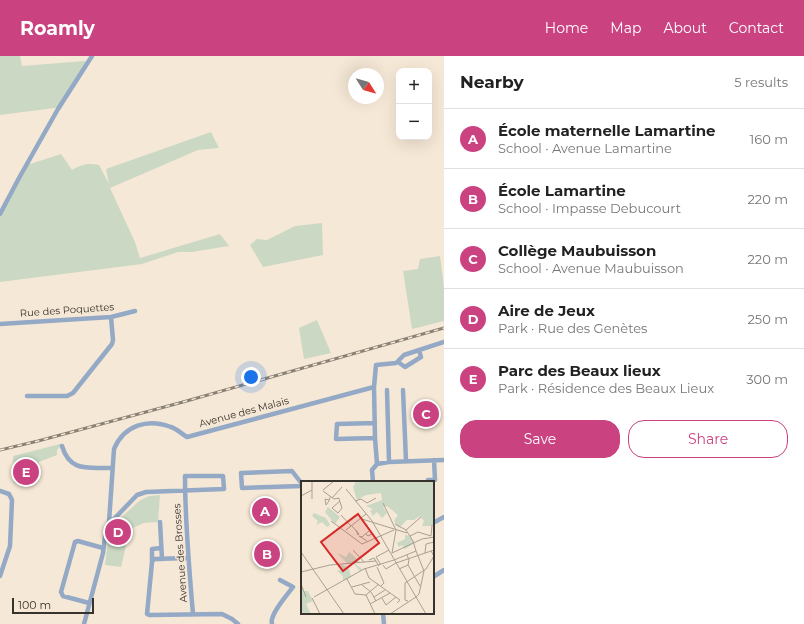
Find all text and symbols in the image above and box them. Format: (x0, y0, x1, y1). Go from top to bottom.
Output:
text: Roamly (20, 17, 95, 40)
text: Home (545, 19, 588, 37)
text: Map (610, 19, 641, 37)
text: About (663, 19, 707, 37)
text: Contact (729, 19, 784, 37)
north arrow (348, 68, 384, 104)
map controls (396, 68, 432, 140)
button: + (396, 68, 432, 104)
text: Nearby (460, 72, 524, 92)
text: 5 results (734, 74, 788, 90)
button: − (396, 104, 432, 140)
text: École maternelle Lamartine (498, 121, 716, 140)
text: A (468, 131, 478, 147)
text: 160 m (750, 131, 788, 147)
text: School · Avenue Lamartine (498, 140, 672, 156)
text: École Lamartine (498, 181, 626, 200)
text: B (468, 191, 478, 207)
text: 220 m (747, 191, 788, 207)
text: School · Impasse Debucourt (498, 200, 681, 216)
text: Collège Maubuisson (498, 241, 656, 260)
text: C (468, 251, 478, 267)
text: 220 m (747, 251, 788, 267)
text: School · Avenue Maubuisson (498, 260, 684, 276)
street label: Rue des Poquettes (19, 300, 115, 320)
text: Aire de Jeux (498, 301, 595, 320)
text: D (468, 311, 478, 327)
text: 250 m (747, 311, 788, 327)
text: Park · Rue des Genètes (498, 320, 647, 336)
text: Parc des Beaux lieux (498, 361, 661, 380)
your location (241, 367, 261, 387)
text: E (469, 371, 477, 387)
text: 300 m (746, 371, 788, 387)
text: Park · Résidence des Beaux Lieux (498, 380, 714, 396)
street label: Avenue des Malais (198, 394, 290, 430)
pin: C (413, 399, 439, 429)
button: Save (460, 420, 620, 458)
button: Share (628, 420, 788, 458)
pin: E (13, 457, 39, 487)
inset map (301, 481, 434, 614)
pin: A (252, 496, 278, 526)
street label: Avenue des Brosses (170, 503, 190, 603)
pin: D (105, 517, 131, 547)
pin: B (254, 539, 280, 569)
scale bar (12, 596, 94, 615)
text: 100 m (18, 598, 51, 612)

